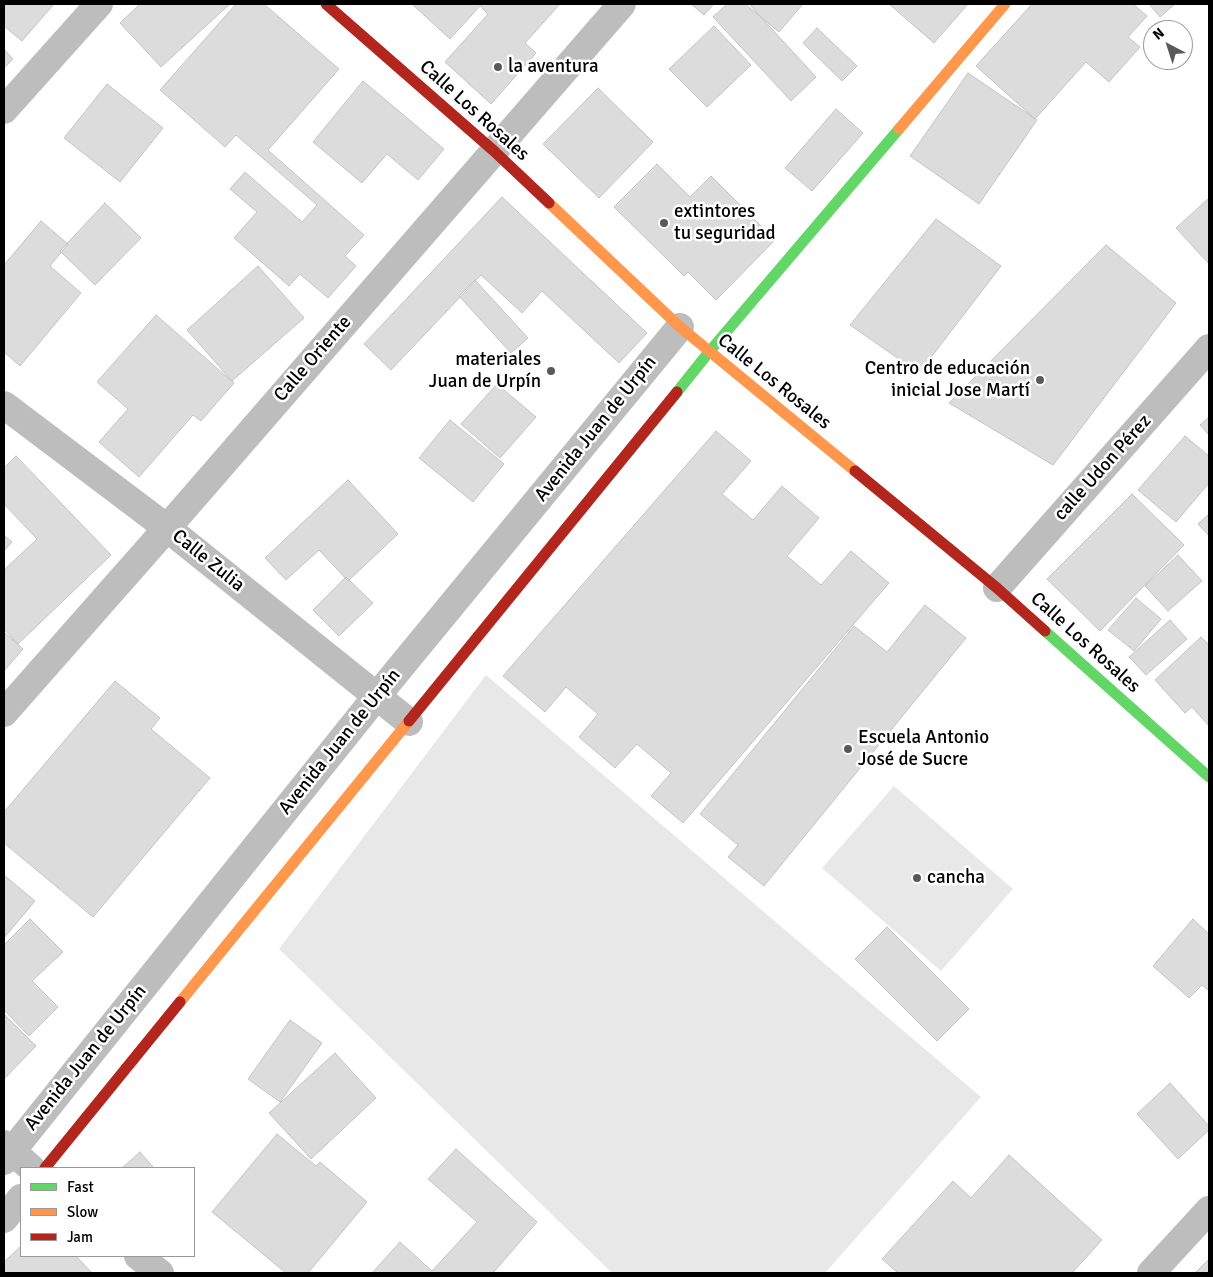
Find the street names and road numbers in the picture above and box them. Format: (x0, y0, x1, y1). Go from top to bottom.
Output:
street label: Calle Los Rosales (415, 56, 533, 166)
street label: Calle Oriente (270, 311, 356, 407)
street label: Calle Los Rosales (713, 329, 835, 435)
street label: Avenida Juan de Urpín (530, 352, 662, 506)
street label: calle Udon Pérez (1049, 410, 1157, 526)
street label: Calle Zulia (167, 525, 249, 597)
street label: Calle Los Rosales (1026, 588, 1144, 698)
street label: Avenida Juan de Urpín (274, 665, 406, 819)
street label: Avenida Juan de Urpín (20, 981, 152, 1135)

